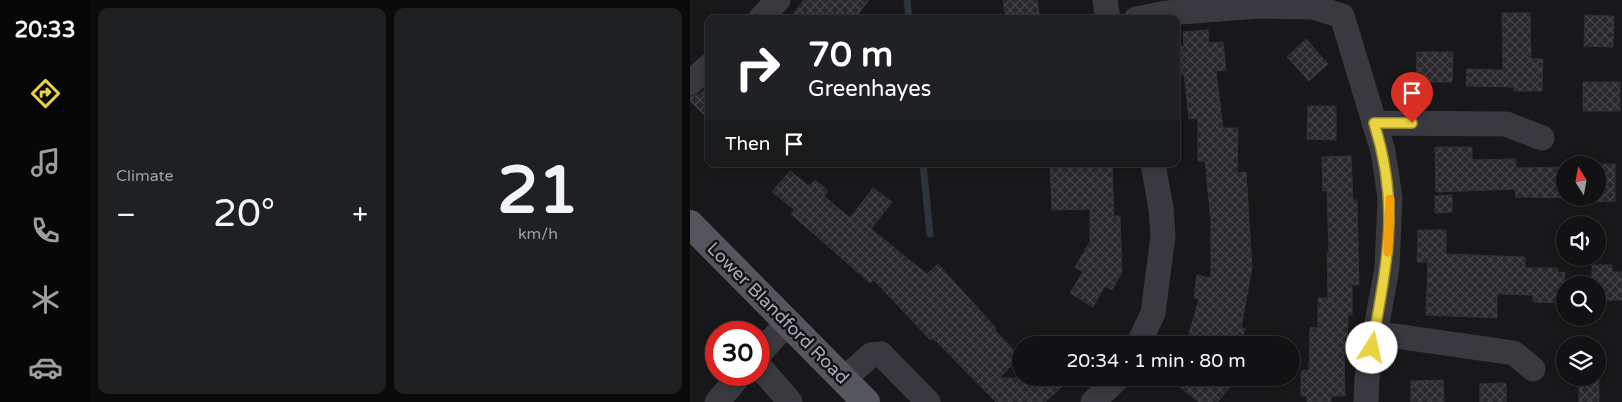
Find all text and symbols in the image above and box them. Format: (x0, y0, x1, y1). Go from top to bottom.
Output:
text: 20:33 (15, 17, 75, 43)
text: 70 m (808, 34, 893, 76)
icon: right (725, 35, 790, 100)
pin (1391, 72, 1433, 123)
icon: directions (28, 76, 63, 111)
text: Greenhayes (808, 76, 931, 102)
icon: arrive (1398, 79, 1426, 107)
icon: arrive (780, 130, 808, 158)
text: Then (725, 133, 770, 155)
icon: music (28, 145, 63, 180)
text: 21 (497, 152, 579, 231)
north arrow (1556, 156, 1606, 206)
map controls (1556, 156, 1606, 386)
text: Climate (116, 166, 174, 186)
text: 20° (213, 191, 275, 237)
text: − (116, 198, 136, 232)
text: + (352, 198, 368, 232)
icon: phone (28, 213, 63, 248)
button: sound (1556, 216, 1606, 266)
text: km/h (518, 224, 558, 244)
street label: Lower Blandford Road (702, 237, 854, 389)
button: search (1556, 276, 1606, 326)
icon: climate (28, 282, 63, 317)
speed limit sign: 30 (705, 321, 770, 386)
position arrow (1345, 321, 1397, 373)
button: layers (1556, 336, 1606, 386)
icon: car (28, 350, 63, 385)
text: 20:34 · 1 min · 80 m (1066, 350, 1246, 372)

